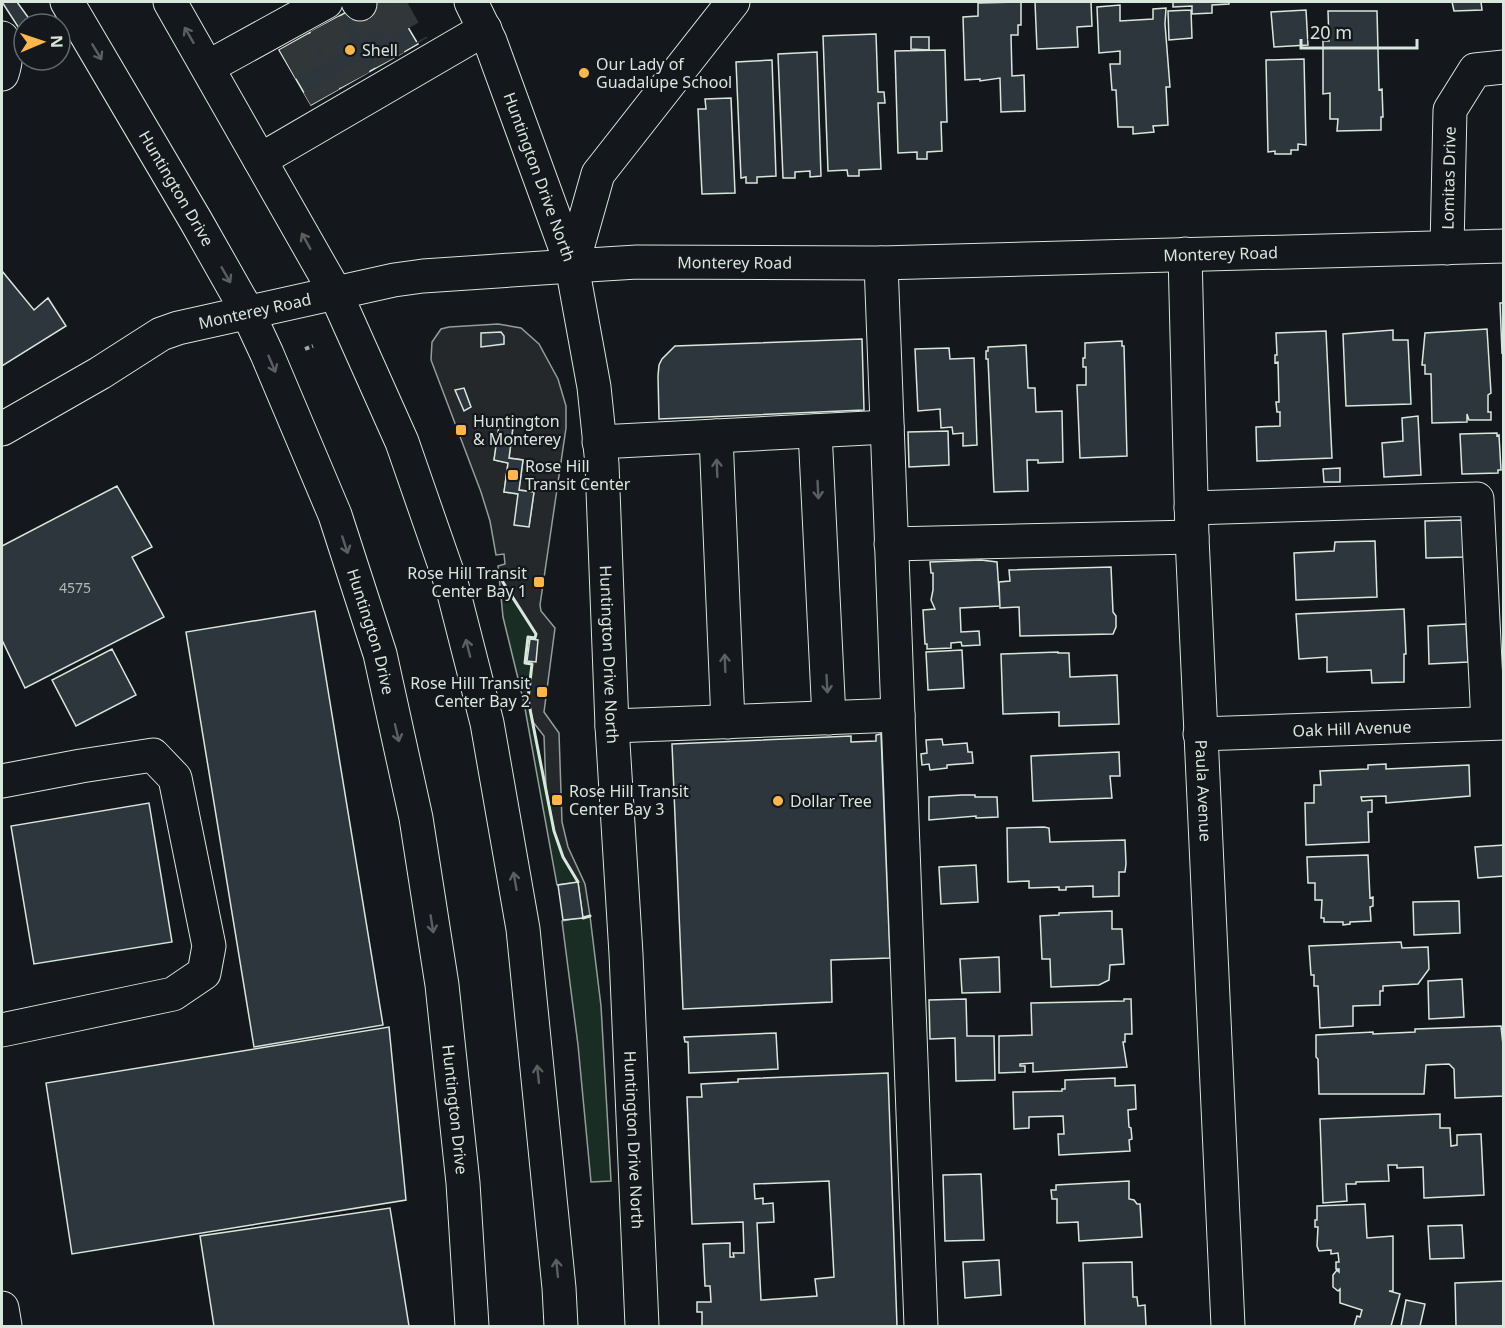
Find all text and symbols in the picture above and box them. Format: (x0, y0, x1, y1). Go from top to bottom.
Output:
north arrow (12, 12, 72, 72)
scale bar (1301, 12, 1416, 50)
text: 20 m (1310, 20, 1352, 44)
one-way arrow (183, 27, 195, 44)
text: N (46, 35, 68, 48)
place label: Shell (362, 39, 398, 61)
one-way arrow (91, 43, 103, 60)
marker: Shell (343, 43, 357, 57)
place label: Our Lady of Guadalupe School (596, 53, 732, 93)
marker: Our Lady of Guadalupe School (577, 66, 591, 80)
street label: Huntington Drive North (499, 89, 580, 265)
street label: Huntington Drive (134, 126, 219, 250)
street label: Lomitas Drive (1436, 126, 1461, 230)
one-way arrow (300, 233, 312, 250)
street label: Monterey Road (1163, 241, 1278, 266)
street label: Monterey Road (677, 251, 792, 274)
one-way arrow (220, 266, 232, 283)
street label: Monterey Road (196, 288, 313, 334)
one-way arrow (267, 355, 278, 373)
place label: Huntington & Monterey (473, 410, 562, 450)
marker: Huntington & Monterey (454, 423, 468, 437)
place label: Rose Hill Transit Center (525, 455, 631, 495)
one-way arrow (712, 459, 723, 479)
marker: Rose Hill Transit Center (506, 468, 520, 482)
one-way arrow (812, 479, 823, 499)
one-way arrow (340, 535, 351, 554)
place label: Rose Hill Transit Center Bay 1 (407, 562, 527, 602)
street label: Huntington Drive North (595, 565, 624, 745)
street label: Huntington Drive (342, 566, 400, 697)
marker: Rose Hill Transit Center Bay 1 (532, 575, 546, 589)
house number: 4575 (59, 578, 91, 597)
one-way arrow (462, 639, 474, 658)
one-way arrow (720, 654, 731, 674)
place label: Rose Hill Transit Center Bay 2 (410, 672, 530, 712)
one-way arrow (822, 674, 833, 694)
marker: Rose Hill Transit Center Bay 2 (535, 685, 549, 699)
street label: Oak Hill Avenue (1292, 715, 1412, 742)
one-way arrow (392, 723, 404, 742)
street label: Paula Avenue (1190, 739, 1217, 842)
place label: Rose Hill Transit Center Bay 3 (569, 780, 689, 820)
place label: Dollar Tree (790, 790, 872, 812)
marker: Rose Hill Transit Center Bay 3 (550, 793, 564, 807)
marker: Dollar Tree (771, 794, 785, 808)
one-way arrow (509, 871, 520, 891)
one-way arrow (427, 914, 438, 934)
street label: Huntington Drive (437, 1043, 473, 1175)
street label: Huntington Drive North (619, 1050, 649, 1230)
one-way arrow (532, 1065, 543, 1085)
one-way arrow (551, 1259, 562, 1279)

